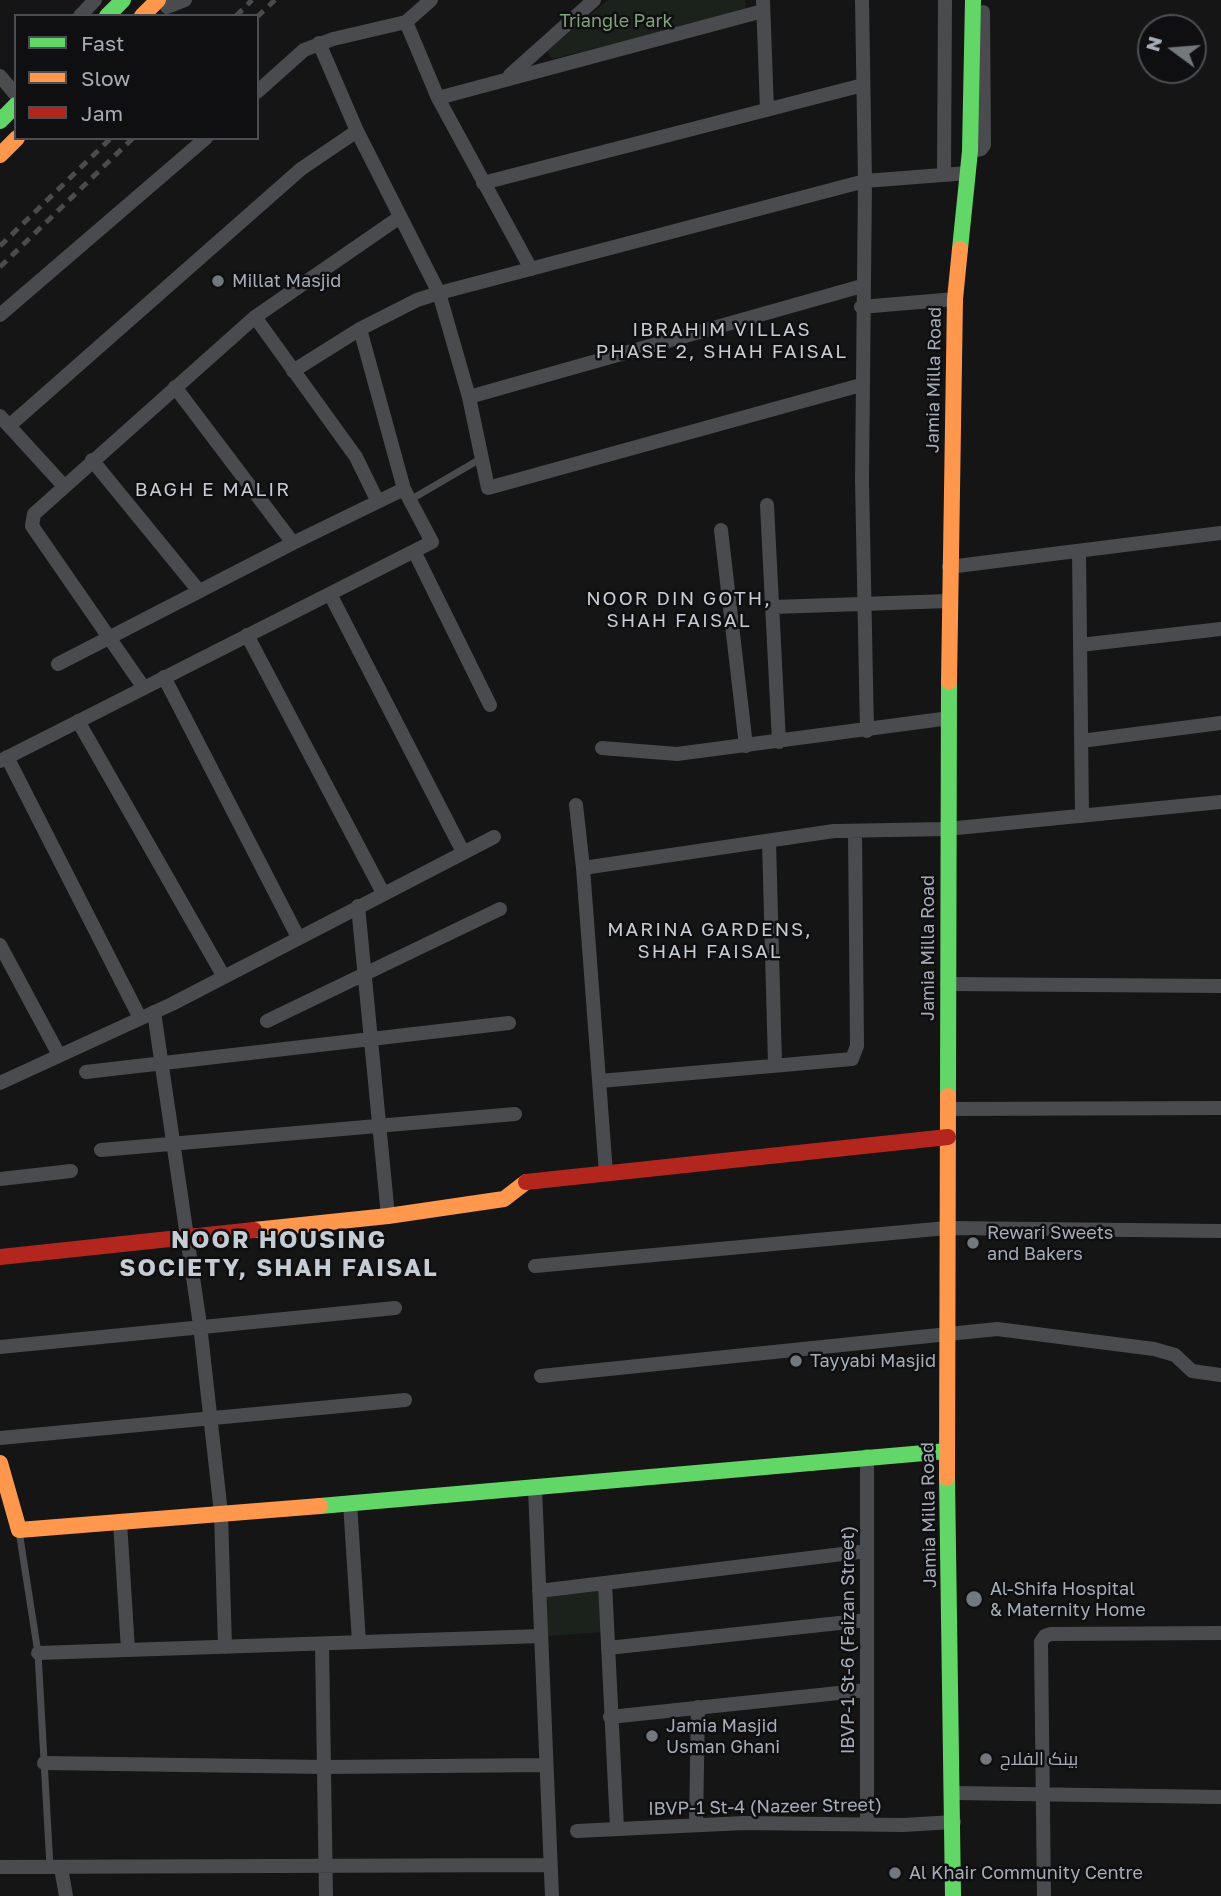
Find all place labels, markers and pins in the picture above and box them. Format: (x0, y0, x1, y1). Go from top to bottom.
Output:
place label: Millat Masjid (232, 270, 341, 292)
marker: Millat Masjid (210, 273, 226, 289)
place label: Rewari Sweets and Bakers (987, 1222, 1113, 1264)
marker: Rewari Sweets and Bakers (965, 1235, 981, 1251)
place label: Tayyabi Masjid (810, 1350, 936, 1372)
marker: Tayyabi Masjid (788, 1353, 804, 1369)
place label: Al-Shifa Hospital & Maternity Home (990, 1578, 1146, 1620)
marker: Al-Shifa Hospital & Maternity Home (964, 1589, 984, 1609)
place label: Jamia Masjid Usman Ghani (666, 1715, 780, 1758)
marker: Jamia Masjid Usman Ghani (644, 1728, 660, 1744)
place label: بینک الفلاح (1000, 1748, 1078, 1770)
marker: بینک الفلاح (978, 1751, 994, 1767)
place label: Al Khair Community Centre (909, 1862, 1143, 1884)
marker: Al Khair Community Centre (887, 1865, 903, 1881)

